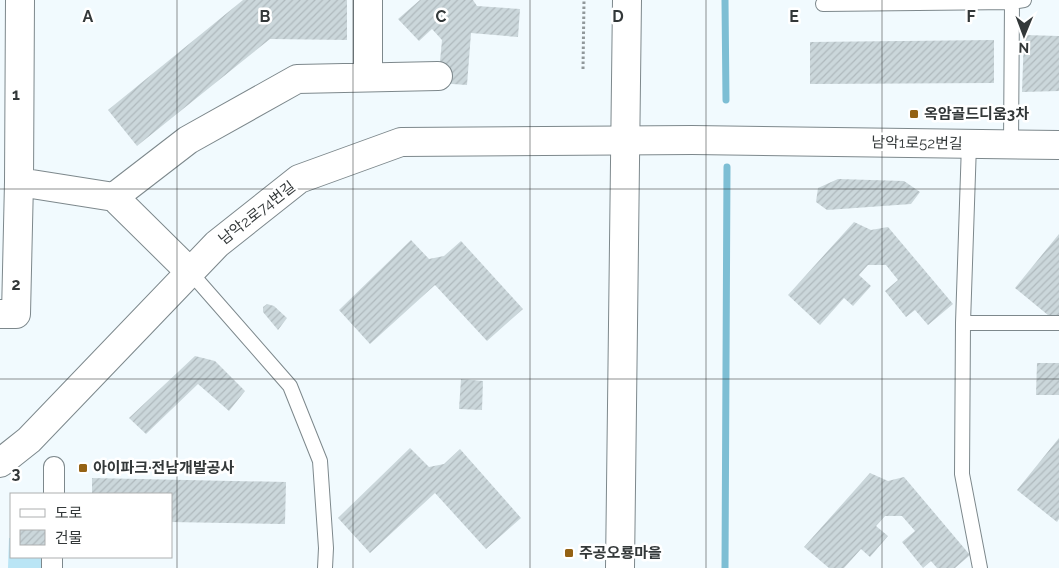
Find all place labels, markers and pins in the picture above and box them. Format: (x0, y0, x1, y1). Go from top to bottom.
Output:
place label: 옥암골드디움3차 (924, 105, 1029, 123)
marker: 옥암골드디움3차 (908, 108, 920, 120)
place label: 아이파크·전남개발공사 (93, 459, 235, 477)
marker: 아이파크·전남개발공사 (77, 462, 89, 474)
place label: 주공오룡마을 (579, 544, 662, 562)
marker: 주공오룡마을 (563, 547, 575, 559)

